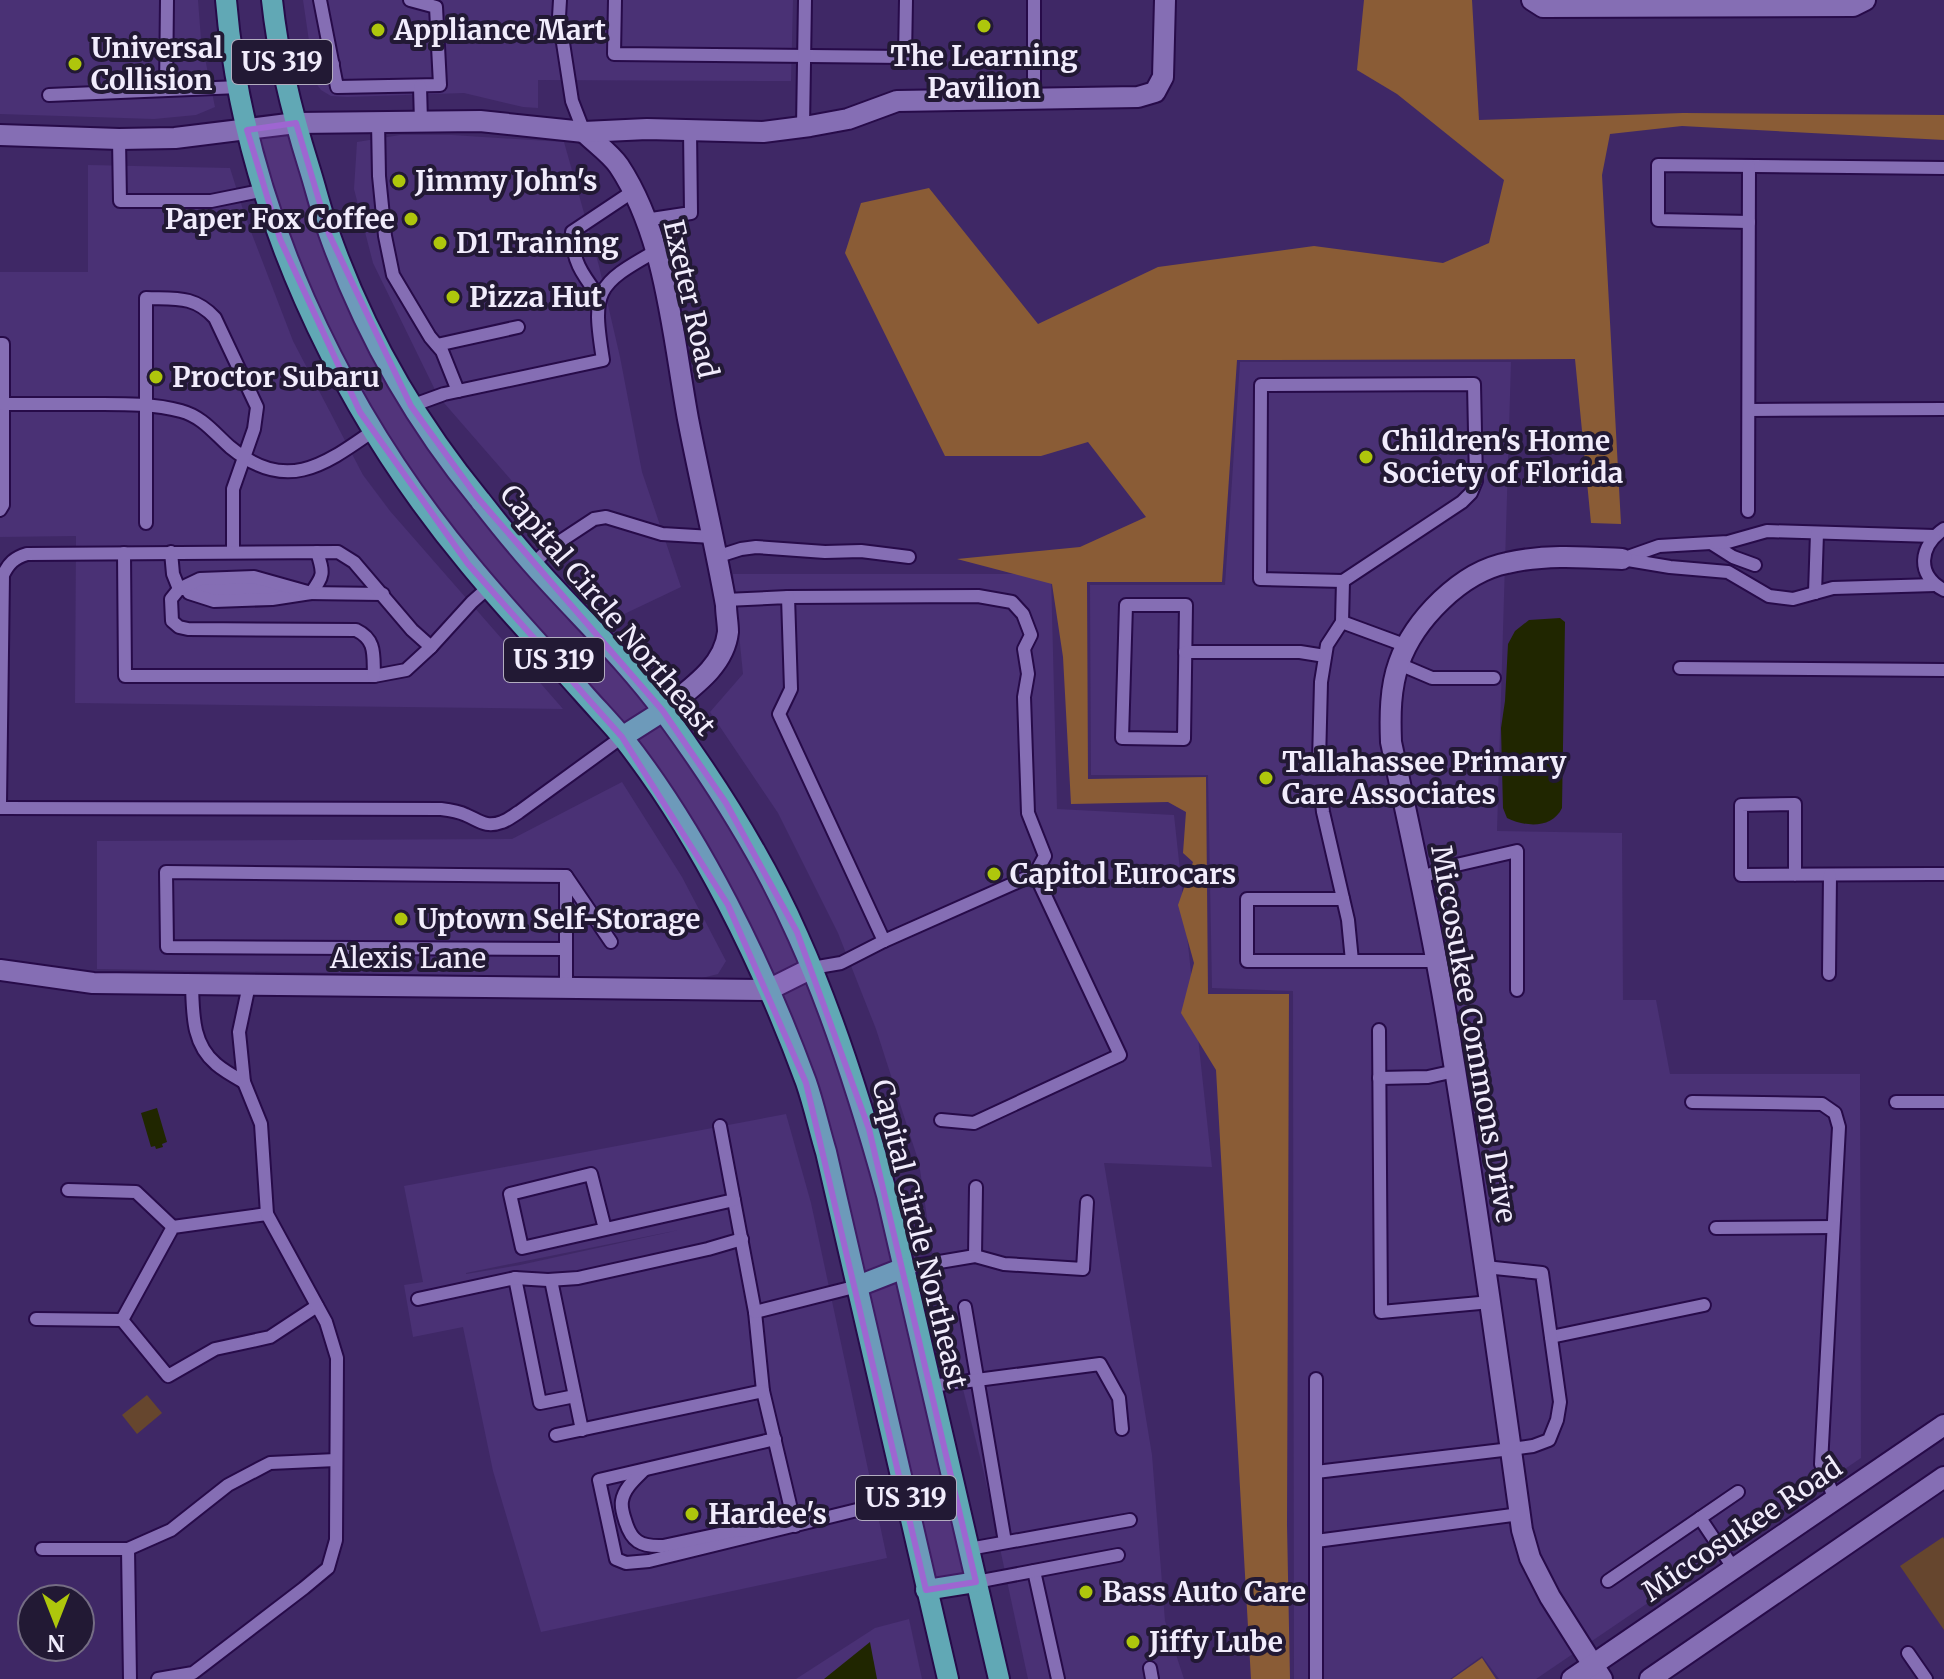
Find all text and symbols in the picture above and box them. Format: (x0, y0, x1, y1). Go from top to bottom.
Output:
place label: Appliance Mart (393, 12, 606, 48)
marker: The Learning Pavilion (975, 17, 993, 35)
marker: Appliance Mart (369, 21, 387, 39)
place label: Universal Collision (91, 30, 223, 98)
place label: The Learning Pavilion (890, 38, 1078, 106)
road number: US 319 (232, 40, 332, 84)
marker: Universal Collision (66, 55, 84, 73)
place label: Jimmy John's (414, 163, 597, 199)
marker: Jimmy John's (390, 172, 408, 190)
place label: Paper Fox Coffee (165, 201, 395, 237)
marker: Paper Fox Coffee (402, 210, 420, 228)
street label: Exeter Road (655, 217, 727, 382)
place label: D1 Training (456, 225, 619, 261)
marker: D1 Training (431, 234, 449, 252)
place label: Pizza Hut (469, 279, 602, 315)
marker: Pizza Hut (444, 288, 462, 306)
place label: Proctor Subaru (172, 359, 380, 395)
marker: Proctor Subaru (147, 368, 165, 386)
place label: Children's Home Society of Florida (1382, 423, 1624, 491)
marker: Children's Home Society of Florida (1357, 448, 1375, 466)
street label: Capital Circle Northeast (492, 477, 724, 743)
road number: US 319 (504, 638, 604, 682)
place label: Tallahassee Primary Care Associates (1282, 744, 1567, 812)
marker: Tallahassee Primary Care Associates (1257, 769, 1275, 787)
street label: Miccosukee Commons Drive (1423, 842, 1525, 1226)
place label: Capitol Eurocars (1010, 856, 1236, 892)
marker: Capitol Eurocars (985, 865, 1003, 883)
place label: Uptown Self-Storage (417, 901, 700, 937)
marker: Uptown Self-Storage (392, 910, 410, 928)
street label: Alexis Lane (329, 940, 486, 976)
street label: Capital Circle Northeast (864, 1076, 976, 1392)
street label: Miccosukee Road (1635, 1449, 1849, 1609)
road number: US 319 (856, 1476, 956, 1520)
place label: Hardee's (708, 1496, 827, 1532)
marker: Hardee's (683, 1505, 701, 1523)
place label: Bass Auto Care (1102, 1574, 1306, 1610)
north arrow (16, 1583, 96, 1663)
marker: Bass Auto Care (1077, 1583, 1095, 1601)
place label: Jiffy Lube (1148, 1624, 1283, 1660)
text: N (47, 1629, 65, 1657)
marker: Jiffy Lube (1124, 1633, 1142, 1651)

